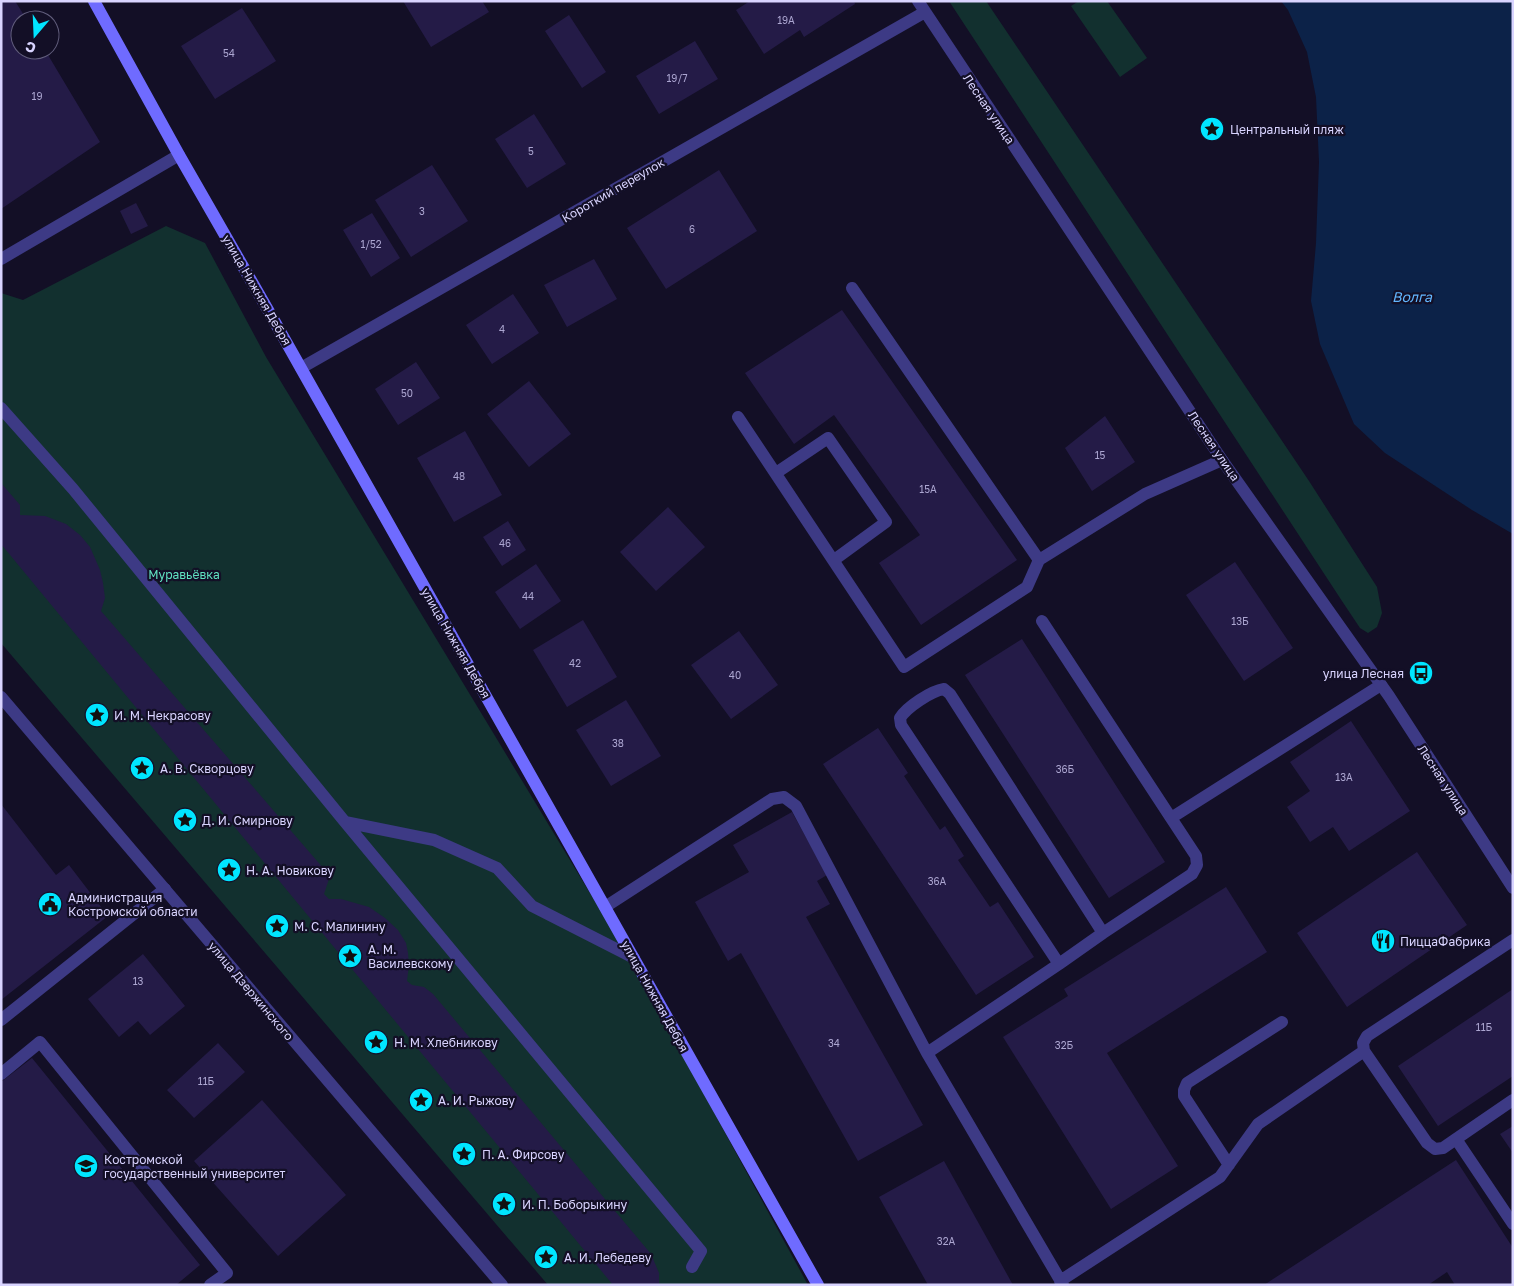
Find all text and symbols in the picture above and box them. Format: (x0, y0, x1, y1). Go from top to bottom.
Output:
north arrow (10, 10, 60, 60)
house number: 19А (777, 14, 795, 26)
text: С (23, 38, 38, 57)
house number: 54 (223, 47, 235, 59)
street label: Лесная улица (960, 71, 1018, 147)
house number: 19/7 (667, 72, 688, 84)
house number: 19 (32, 90, 42, 102)
place icon: Центральный пляж (1199, 116, 1225, 142)
place label: Центральный пляж (1230, 122, 1344, 137)
house number: 5 (528, 145, 534, 157)
street label: Короткий переулок (559, 154, 667, 226)
house number: 3 (419, 205, 425, 217)
house number: 6 (689, 223, 695, 235)
street label: улица Нижняя Дебря (219, 232, 295, 348)
house number: 1/52 (360, 238, 382, 250)
water label: Волга (1392, 288, 1433, 305)
house number: 4 (499, 323, 505, 335)
house number: 50 (401, 387, 413, 399)
street label: Лесная улица (1185, 408, 1243, 484)
house number: 15 (1095, 449, 1106, 461)
house number: 48 (453, 470, 465, 482)
house number: 15А (919, 483, 937, 495)
house number: 46 (499, 537, 511, 549)
park label: Муравьёвка (148, 567, 220, 582)
street label: улица Нижняя Дебря (418, 585, 494, 701)
house number: 44 (522, 590, 534, 602)
house number: 13Б (1231, 615, 1249, 627)
house number: 42 (569, 657, 581, 669)
bus stop icon: улица Лесная (1408, 660, 1434, 686)
place label: улица Лесная (1323, 666, 1404, 681)
house number: 40 (729, 669, 741, 681)
place icon: И. М. Некрасову (84, 702, 110, 728)
place label: И. М. Некрасову (114, 708, 211, 723)
house number: 38 (612, 737, 624, 749)
street label: Лесная улица (1415, 742, 1471, 818)
place icon: А. В. Скворцову (129, 755, 155, 781)
place label: А. В. Скворцову (160, 761, 254, 776)
house number: 36Б (1056, 763, 1075, 775)
house number: 13А (1335, 771, 1353, 783)
place icon: Д. И. Смирнову (172, 807, 198, 833)
place label: Д. И. Смирнову (202, 813, 293, 828)
place icon: Н. А. Новикову (216, 857, 242, 883)
place label: Н. А. Новикову (246, 863, 334, 878)
house number: 36А (928, 875, 947, 887)
place label: Администрация Костромской области (68, 890, 197, 919)
public building icon: Администрация Костромской области (37, 891, 63, 917)
place icon: М. С. Малинину (264, 913, 290, 939)
place label: М. С. Малинину (294, 919, 386, 934)
restaurant icon: ПиццаФабрика (1370, 928, 1396, 954)
place label: ПиццаФабрика (1400, 934, 1491, 949)
street label: улица Нижняя Дебря (618, 938, 692, 1054)
street label: улица Дзержинского (205, 939, 297, 1043)
place label: А. М. Василевскому (368, 942, 453, 971)
place icon: А. М. Василевскому (337, 943, 363, 969)
house number: 13 (133, 975, 143, 987)
house number: 11Б (1476, 1021, 1493, 1033)
place icon: Н. М. Хлебникову (363, 1029, 389, 1055)
place label: Н. М. Хлебникову (394, 1035, 498, 1050)
house number: 34 (828, 1037, 840, 1049)
house number: 32Б (1055, 1039, 1073, 1051)
house number: 11Б (198, 1075, 215, 1087)
place icon: А. И. Рыжову (408, 1087, 434, 1113)
place label: А. И. Рыжову (438, 1093, 515, 1108)
place icon: П. А. Фирсову (451, 1141, 477, 1167)
place label: П. А. Фирсову (482, 1147, 565, 1162)
place label: Костромской государственный университет (104, 1152, 286, 1181)
school or university icon: Костромской государственный университет (73, 1153, 99, 1179)
place icon: И. П. Боборыкину (491, 1191, 517, 1217)
place label: И. П. Боборыкину (522, 1197, 628, 1212)
house number: 32А (937, 1235, 955, 1247)
place icon: А. И. Лебедеву (533, 1244, 559, 1270)
place label: А. И. Лебедеву (564, 1250, 652, 1265)

